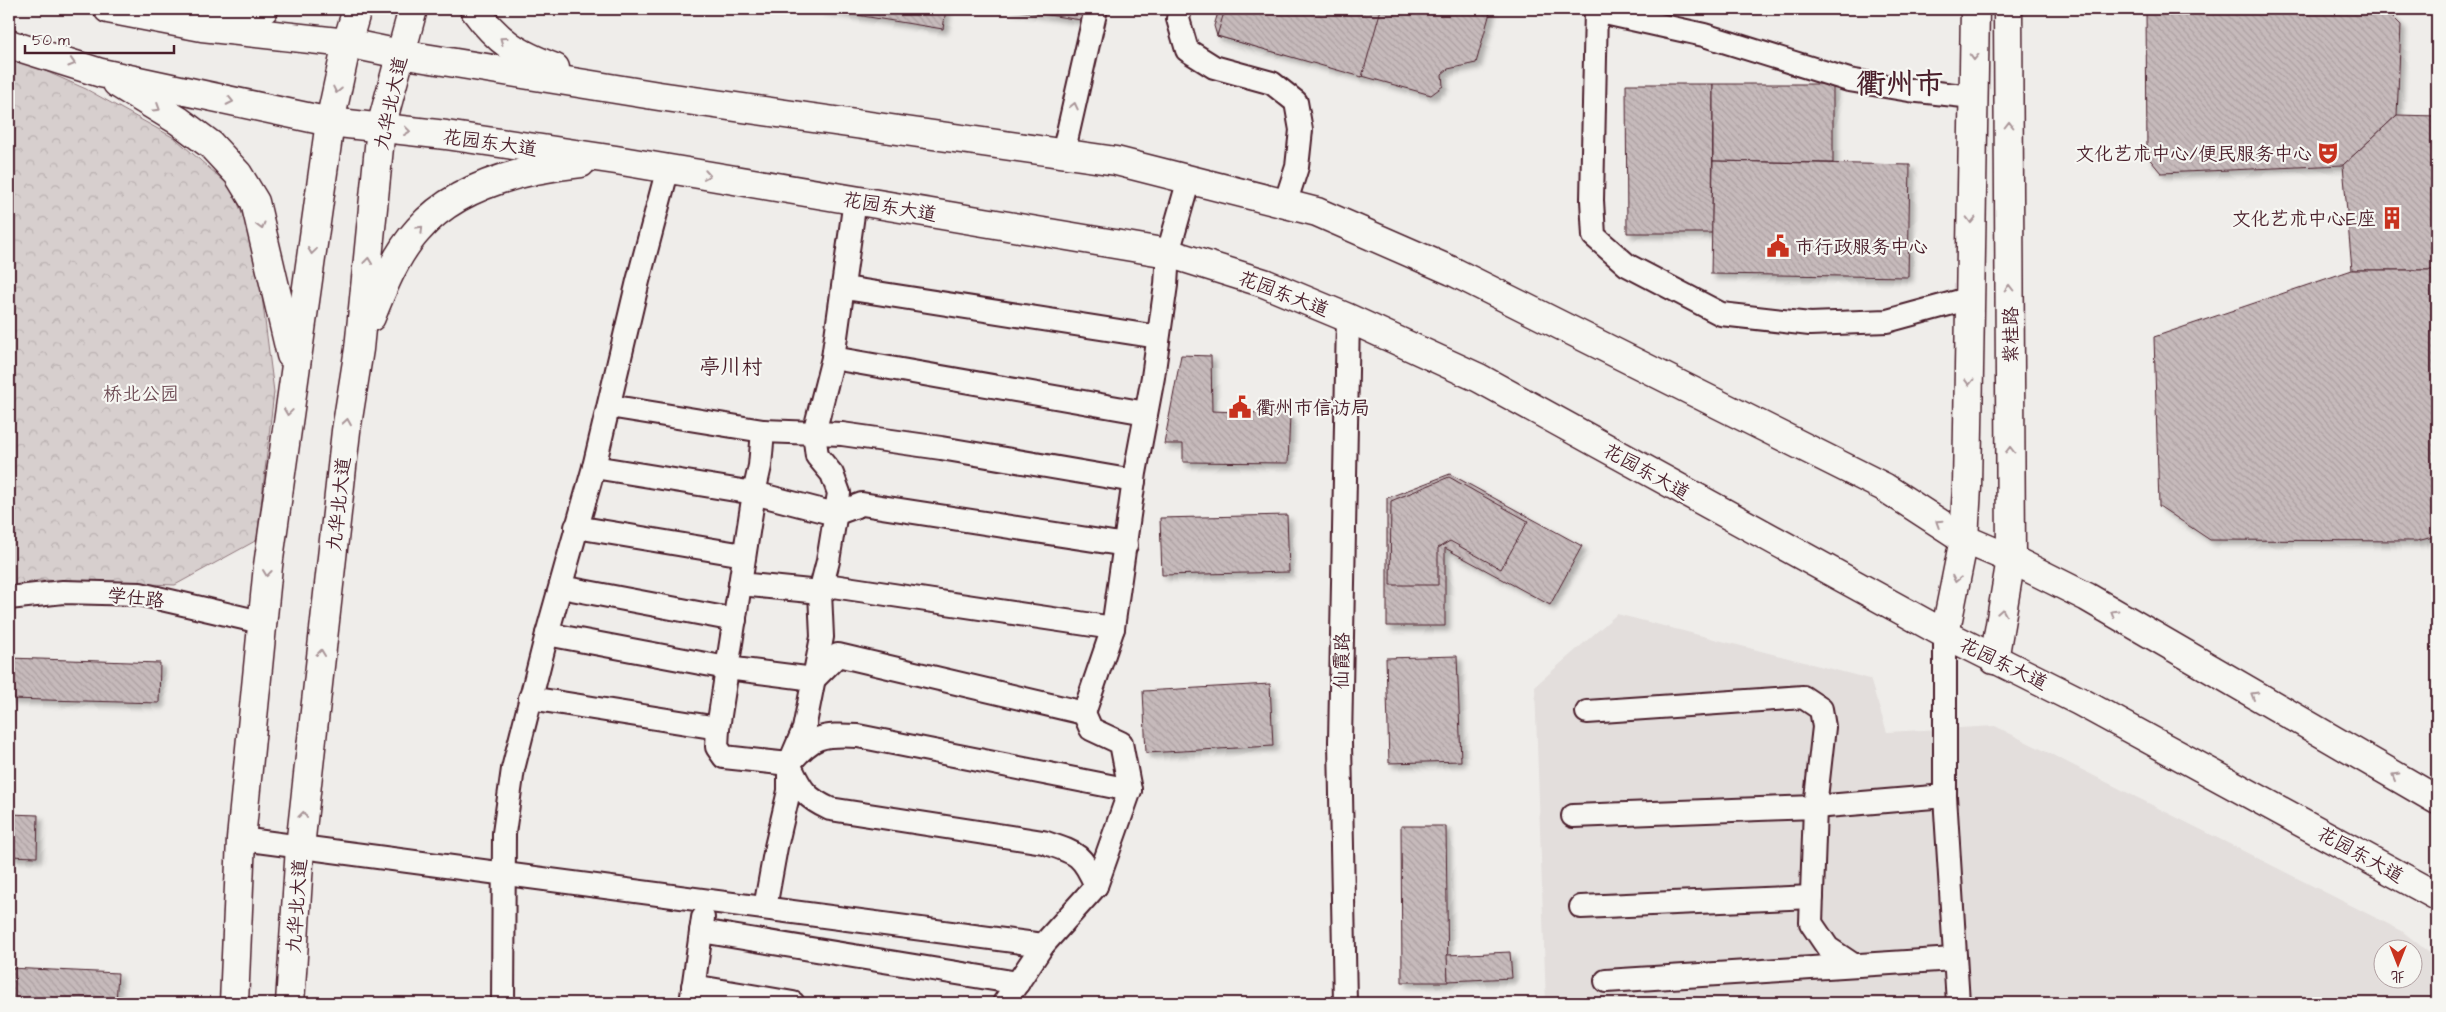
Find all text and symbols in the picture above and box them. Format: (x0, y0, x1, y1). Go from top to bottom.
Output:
scale bar (25, 22, 174, 54)
text: 50 m (32, 30, 70, 51)
one-way arrow (499, 37, 509, 46)
street label: 九华北大道 (368, 54, 415, 153)
one-way arrow (1968, 54, 1979, 62)
one-way arrow (67, 58, 76, 68)
district label: 衢州市 (1856, 64, 1944, 105)
one-way arrow (332, 86, 343, 95)
one-way arrow (226, 95, 235, 106)
one-way arrow (152, 102, 161, 111)
one-way arrow (1068, 102, 1079, 111)
one-way arrow (2004, 121, 2014, 128)
street label: 花园东大道 (441, 124, 539, 163)
one-way arrow (404, 125, 412, 136)
theatre icon: 文化艺术中心/便民服务中心 (2315, 140, 2341, 166)
place label: 文化艺术中心/便民服务中心 (2075, 141, 2312, 168)
one-way arrow (702, 169, 711, 179)
street label: 花园东大道 (841, 186, 939, 229)
building icon: 文化艺术中心E座 (2379, 205, 2405, 231)
place label: 文化艺术中心E座 (2232, 206, 2376, 233)
one-way arrow (1966, 216, 1977, 224)
one-way arrow (255, 222, 266, 231)
one-way arrow (414, 225, 423, 234)
public building icon: 市行政服务中心 (1765, 233, 1791, 259)
place label: 市行政服务中心 (1795, 234, 1928, 261)
one-way arrow (307, 246, 317, 255)
one-way arrow (362, 257, 373, 265)
street label: 花园东大道 (1234, 265, 1333, 324)
one-way arrow (2004, 283, 2015, 291)
street label: 紫桂路 (1998, 306, 2025, 364)
district label: 亭川村 (700, 353, 763, 382)
one-way arrow (1964, 379, 1974, 387)
park label: 桥北公园 (103, 381, 179, 408)
public building icon: 衢州市信访局 (1227, 394, 1253, 420)
place label: 衢州市信访局 (1256, 395, 1370, 422)
one-way arrow (284, 407, 294, 416)
one-way arrow (342, 418, 352, 427)
street label: 花园东大道 (1598, 437, 1694, 507)
one-way arrow (2005, 446, 2015, 454)
street label: 九华北大道 (321, 455, 358, 553)
one-way arrow (1935, 520, 1944, 529)
one-way arrow (262, 569, 273, 577)
one-way arrow (1952, 575, 1962, 584)
street label: 学仕路 (106, 582, 166, 615)
one-way arrow (1997, 607, 2007, 616)
one-way arrow (2110, 609, 2119, 619)
street label: 花园东大道 (1955, 631, 2052, 697)
street label: 仙霞路 (1329, 632, 1356, 690)
one-way arrow (315, 649, 326, 657)
one-way arrow (2251, 691, 2260, 701)
one-way arrow (2391, 772, 2400, 782)
one-way arrow (297, 811, 308, 819)
street label: 花园东大道 (2312, 820, 2408, 890)
street label: 九华北大道 (281, 858, 314, 954)
north arrow (2374, 940, 2424, 990)
text: 北 (2391, 966, 2405, 986)

